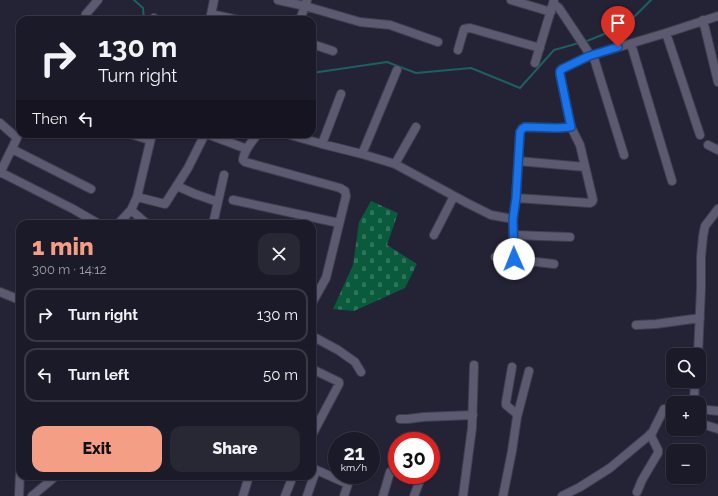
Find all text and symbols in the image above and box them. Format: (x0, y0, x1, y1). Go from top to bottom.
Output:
pin (601, 6, 635, 47)
icon: arrive (607, 12, 629, 34)
text: 130 m (98, 31, 177, 64)
icon: right (32, 32, 84, 84)
text: Turn right (98, 65, 177, 86)
icon: left (75, 108, 97, 130)
text: Then (32, 110, 67, 128)
text: 1 min (32, 232, 94, 261)
button: close (258, 233, 300, 275)
position arrow (493, 238, 535, 280)
text: 300 m · 14:12 (32, 262, 107, 277)
icon: right (34, 304, 56, 326)
text: Turn right (68, 306, 138, 324)
text: 130 m (257, 306, 298, 324)
map controls (666, 348, 706, 484)
button: search (666, 348, 706, 388)
icon: left (34, 364, 56, 386)
text: Turn left (68, 366, 129, 384)
text: 50 m (263, 366, 298, 384)
button: + (666, 396, 706, 436)
button: Exit (32, 426, 162, 472)
button: Share (170, 426, 300, 472)
speed limit sign: 30 (388, 432, 440, 484)
text: 21 (343, 441, 365, 465)
button: − (666, 444, 706, 484)
text: km/h (341, 462, 367, 473)

